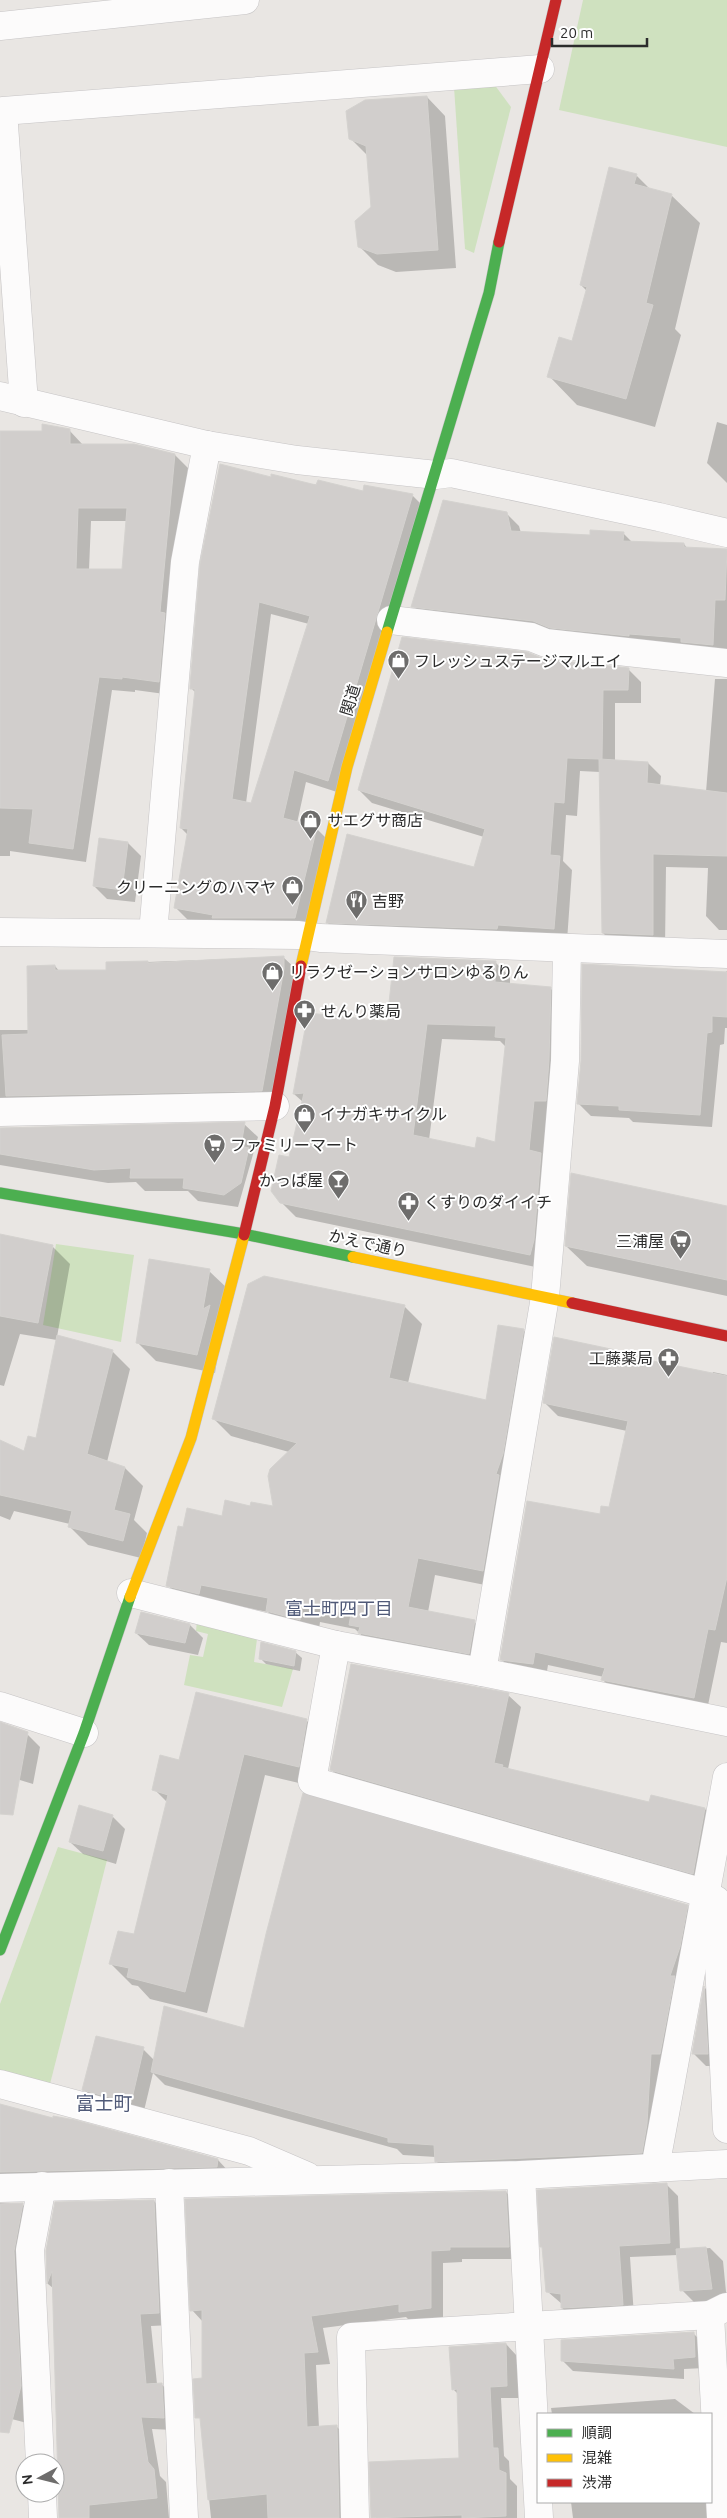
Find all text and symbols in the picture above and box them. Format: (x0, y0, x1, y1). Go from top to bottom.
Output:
scale bar (552, 15, 647, 47)
text: 20 m (560, 24, 593, 41)
shop icon: フレッシュステージマルエイ (386, 649, 410, 680)
place label: フレッシュステージマルエイ (414, 652, 622, 670)
street label: 関道 (337, 682, 363, 718)
shop icon: サエグサ商店 (299, 808, 323, 839)
place label: サエグサ商店 (327, 811, 423, 829)
shop icon: クリーニングのハマヤ (280, 875, 304, 906)
place label: クリーニングのハマヤ (116, 878, 276, 896)
restaurant icon: 吉野 (344, 889, 368, 920)
place label: 吉野 (372, 892, 404, 910)
shop icon: リラクゼーションサロンゆるりん (261, 960, 285, 991)
place label: リラクゼーションサロンゆるりん (289, 963, 529, 981)
pharmacy icon: せんり薬局 (293, 999, 317, 1030)
place label: せんり薬局 (321, 1002, 401, 1020)
shop icon: イナガキサイクル (292, 1102, 316, 1133)
place label: イナガキサイクル (320, 1105, 447, 1123)
supermarket icon: ファミリーマート (202, 1133, 226, 1164)
place label: ファミリーマート (230, 1136, 358, 1154)
bar icon: かっぱ屋 (327, 1168, 351, 1199)
place label: かっぱ屋 (259, 1171, 323, 1189)
pharmacy icon: くすりのダイイチ (396, 1190, 420, 1221)
place label: くすりのダイイチ (424, 1193, 552, 1211)
street label: かえで通り (327, 1226, 409, 1260)
supermarket icon: 三浦屋 (668, 1229, 692, 1260)
place label: 三浦屋 (616, 1232, 664, 1250)
pharmacy icon: 工藤薬局 (657, 1346, 681, 1377)
place label: 工藤薬局 (589, 1349, 653, 1367)
district label: 富士町四丁目 (285, 1598, 393, 1618)
district label: 富士町 (75, 2092, 133, 2114)
legend (537, 2413, 712, 2503)
text: 順調 (582, 2424, 612, 2441)
text: 混雑 (582, 2449, 612, 2466)
north arrow (15, 2453, 65, 2503)
text: N (19, 2473, 36, 2486)
text: 渋滞 (582, 2474, 612, 2491)

